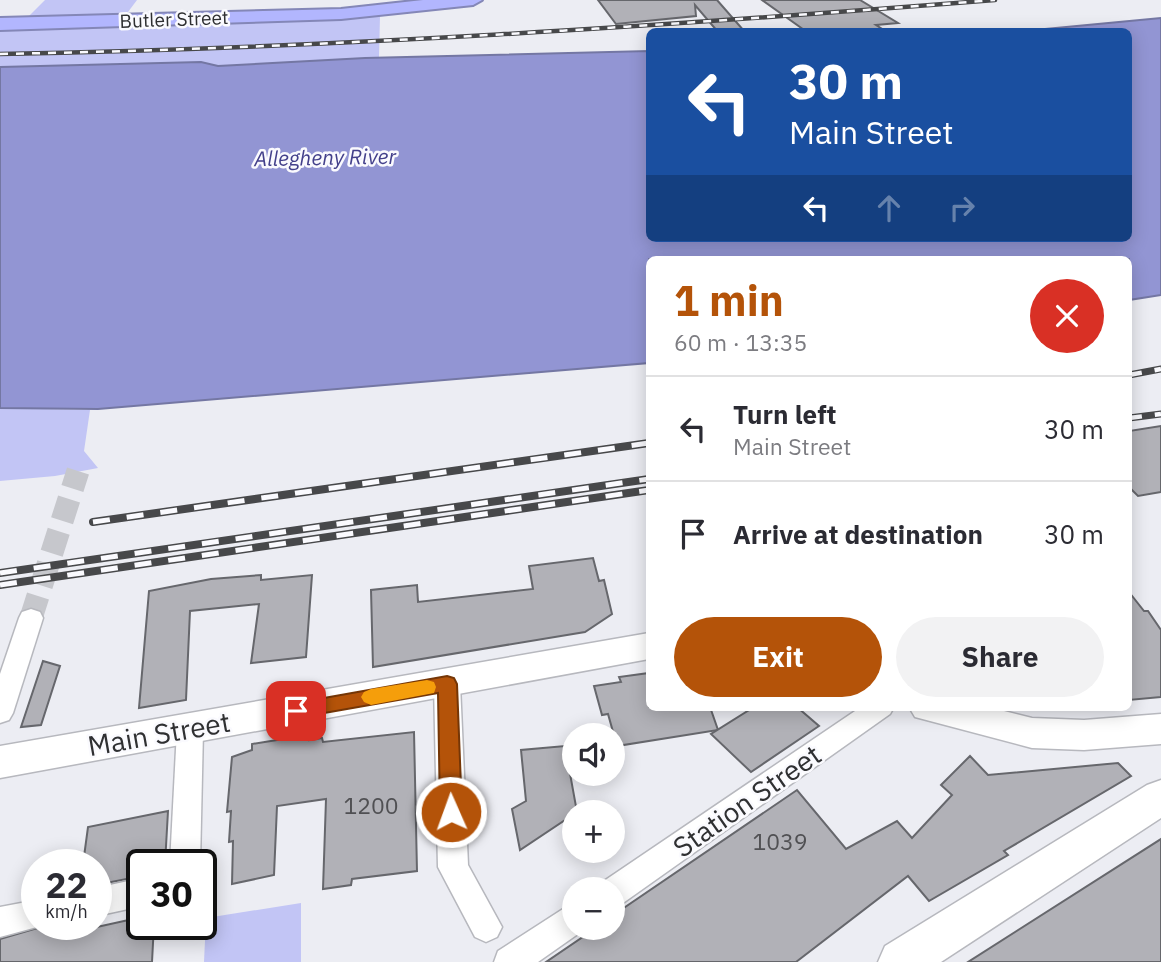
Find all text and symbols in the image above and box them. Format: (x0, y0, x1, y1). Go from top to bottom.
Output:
street label: Butler Street (119, 5, 229, 33)
text: 30 m (789, 49, 903, 112)
icon: left (674, 56, 765, 147)
text: Main Street (789, 111, 954, 153)
water label: Allegheny River (253, 142, 398, 172)
icon: left (797, 189, 835, 227)
icon: ahead (870, 189, 908, 227)
icon: right (943, 189, 981, 227)
text: 1 min (674, 273, 784, 328)
button: close (1030, 279, 1104, 353)
text: 60 m · 13:35 (674, 327, 807, 357)
text: Turn left (733, 397, 836, 431)
icon: left (674, 410, 712, 448)
text: 30 m (1044, 412, 1104, 446)
text: Main Street (733, 431, 851, 461)
icon: arrive (674, 515, 712, 553)
text: Arrive at destination (733, 517, 983, 551)
text: 30 m (1044, 517, 1104, 551)
button: Exit (674, 617, 882, 697)
button: Share (896, 617, 1104, 697)
pin (266, 681, 326, 741)
icon: arrive (277, 692, 315, 730)
street label: Main Street (85, 703, 233, 764)
map controls (562, 723, 625, 940)
button: sound (562, 723, 625, 786)
street label: Station Street (665, 736, 828, 865)
position arrow (414, 775, 488, 849)
house number: 1200 (343, 790, 399, 820)
button: + (562, 800, 625, 863)
house number: 1039 (752, 826, 808, 856)
speed limit sign: 30 (126, 849, 217, 940)
text: 22 (45, 862, 88, 908)
button: − (562, 877, 625, 940)
text: km/h (45, 900, 88, 923)

